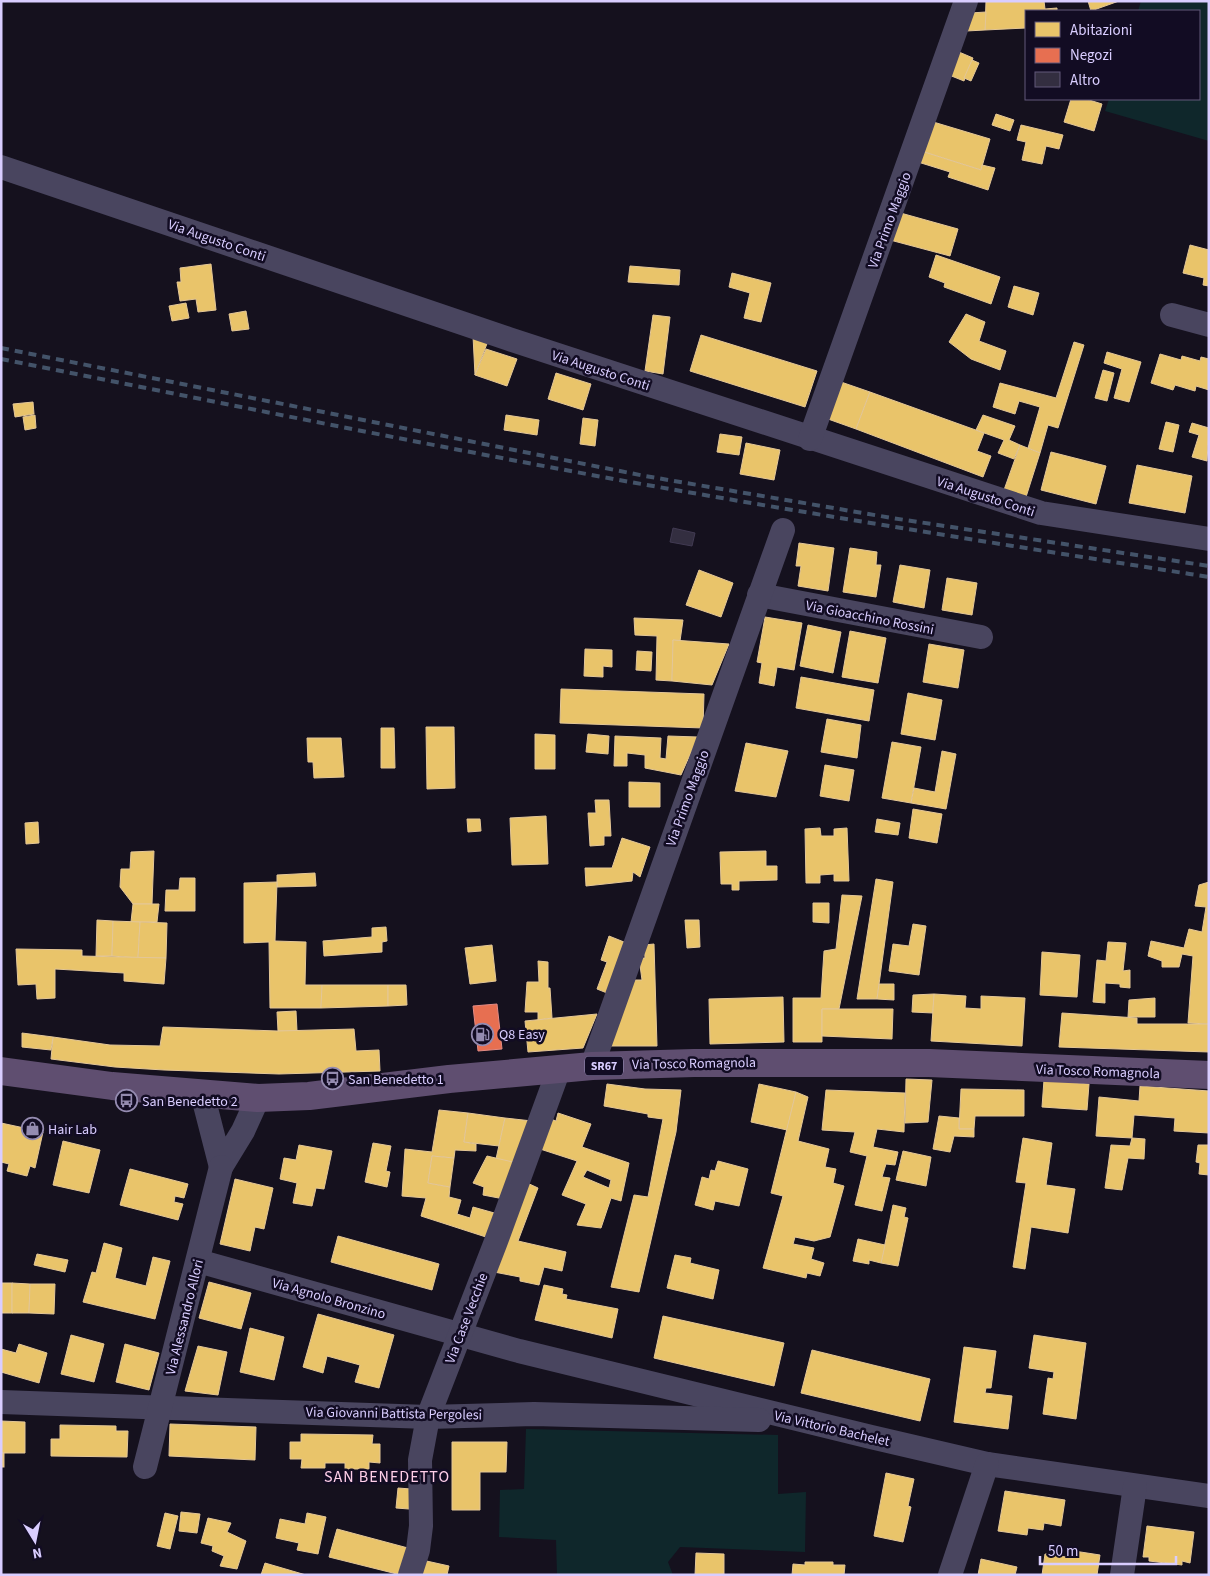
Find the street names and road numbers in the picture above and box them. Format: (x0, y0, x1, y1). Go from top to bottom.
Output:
street label: Via Primo Maggio (863, 169, 917, 271)
street label: Via Augusto Conti (165, 215, 268, 267)
street label: Via Augusto Conti (549, 346, 652, 396)
street label: Via Augusto Conti (934, 472, 1037, 522)
street label: Via Gioacchino Rossini (804, 596, 936, 640)
street label: Via Primo Maggio (661, 747, 715, 849)
street label: Via Tosco Romagnola (632, 1053, 756, 1075)
road number: SR67 (585, 1056, 623, 1076)
street label: Via Tosco Romagnola (1036, 1060, 1160, 1084)
street label: Via Alessandro Allori (161, 1257, 209, 1377)
street label: Via Case Vecchie (440, 1270, 493, 1367)
street label: Via Agnolo Bronzino (270, 1273, 388, 1325)
street label: Via Giovanni Battista Pergolesi (306, 1402, 482, 1426)
street label: Via Vittorio Bachelet (772, 1406, 892, 1452)

